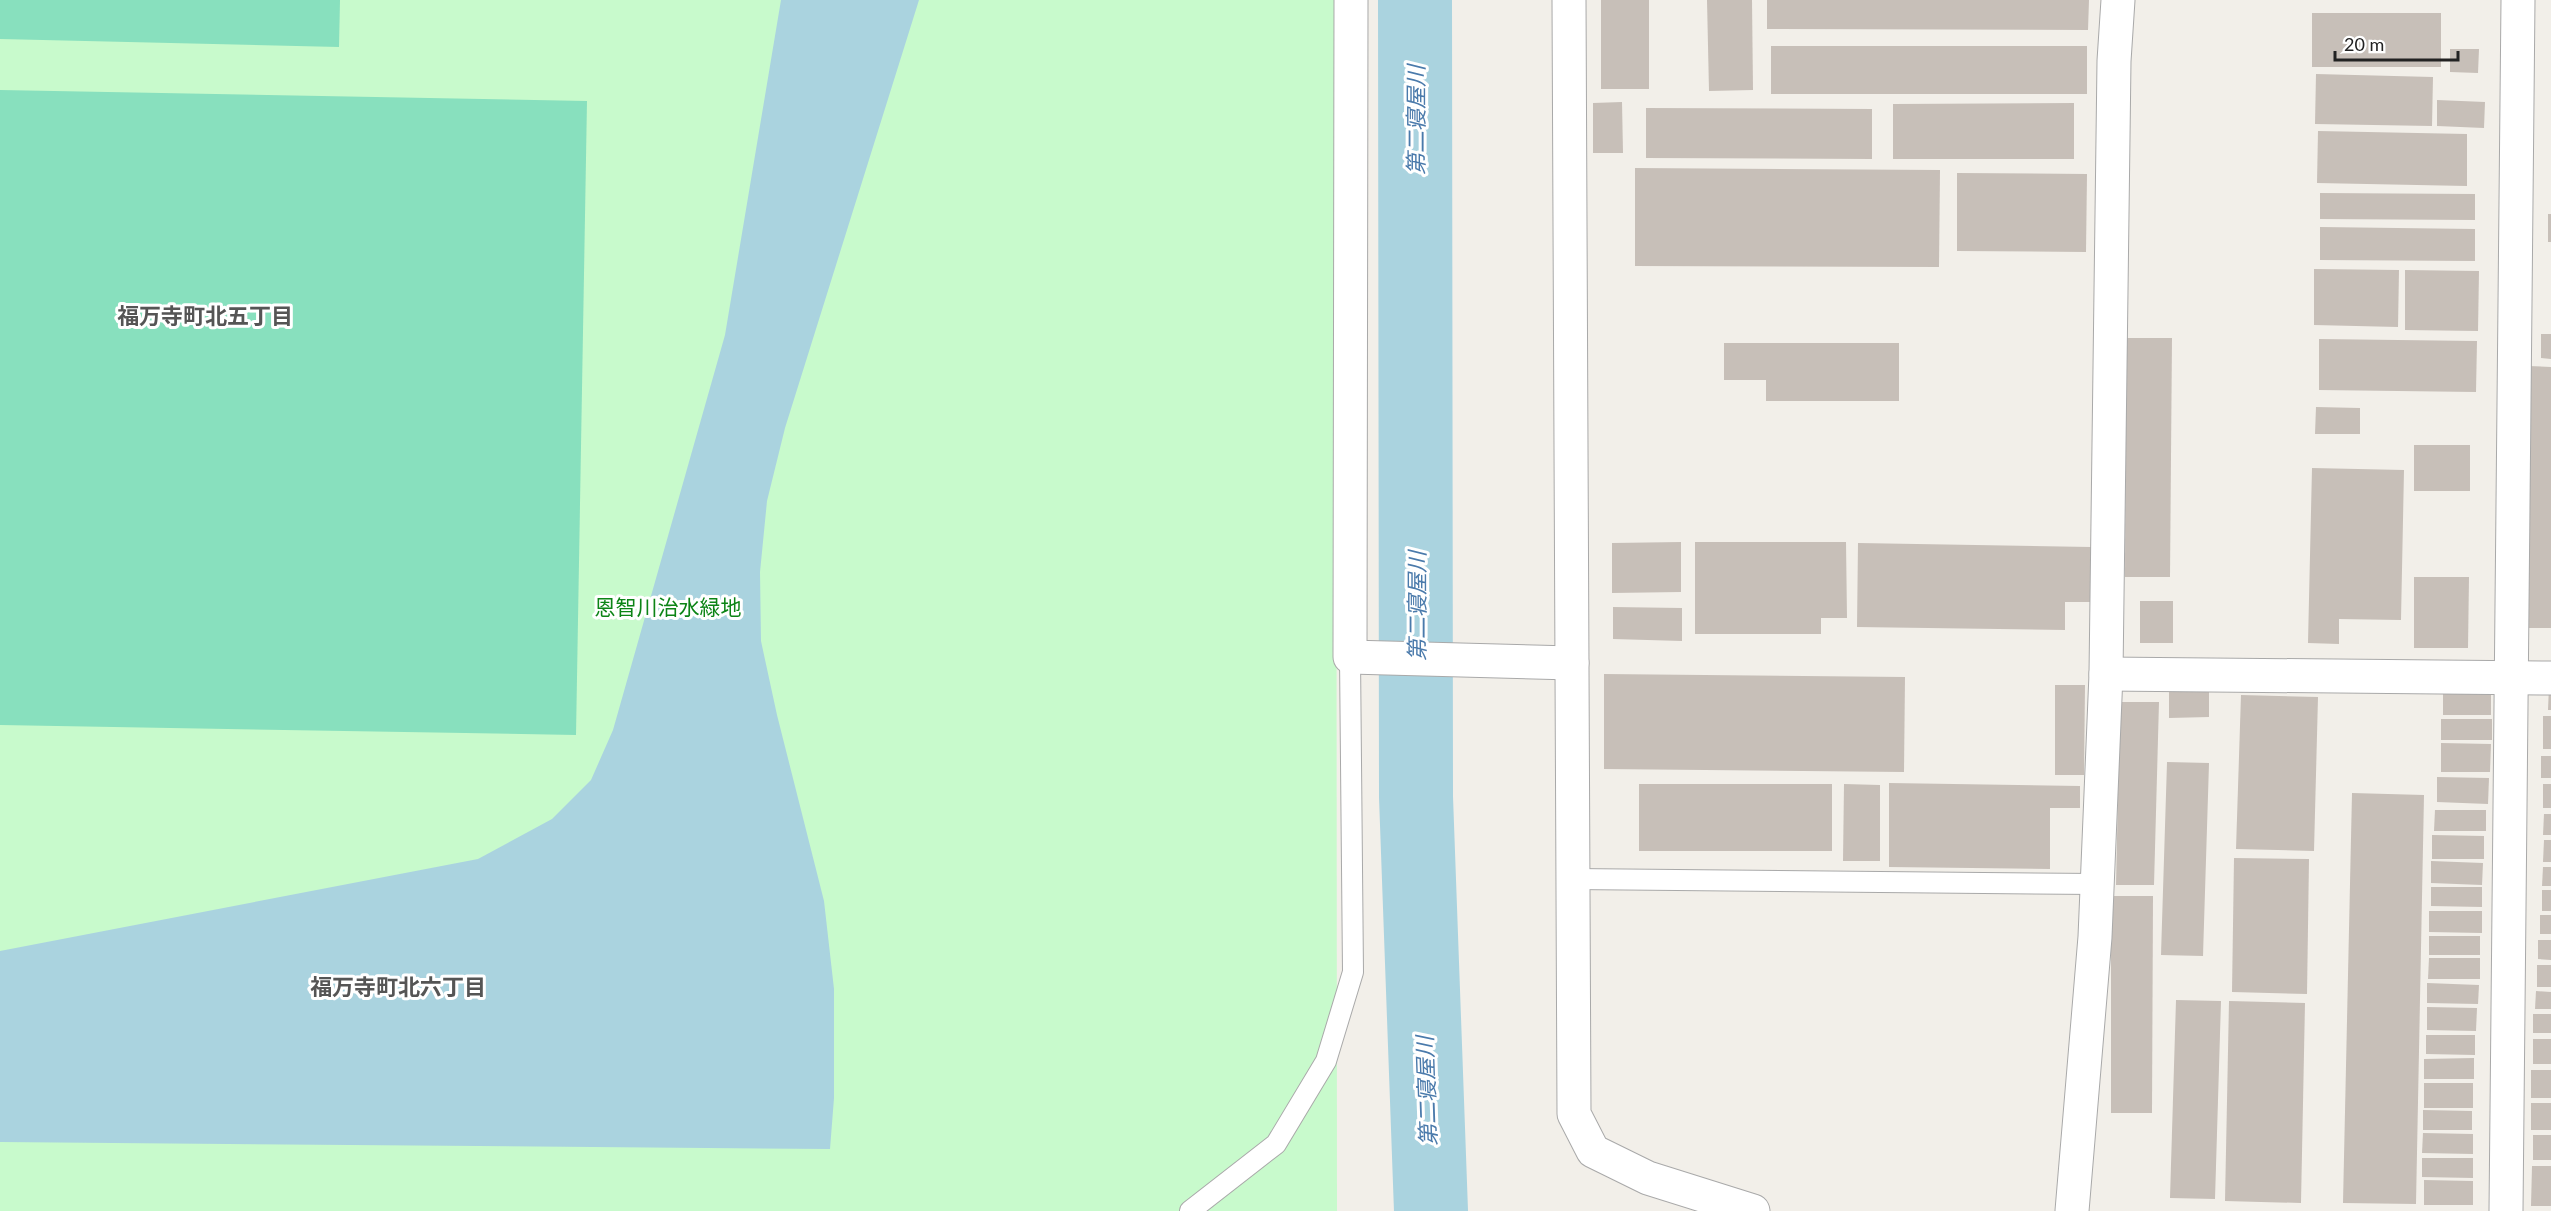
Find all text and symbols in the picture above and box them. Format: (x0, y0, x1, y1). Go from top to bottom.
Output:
scale bar (2335, 24, 2458, 62)
text: 20 m (2344, 33, 2384, 55)
water label: 第二寝屋川 (1402, 63, 1429, 175)
district label: 福万寺町北五丁目 (117, 302, 293, 329)
water label: 第二寝屋川 (1403, 549, 1430, 661)
park label: 恩智川治水緑地 (595, 594, 742, 619)
district label: 福万寺町北六丁目 (310, 973, 486, 1000)
water label: 第二寝屋川 (1411, 1034, 1441, 1146)

